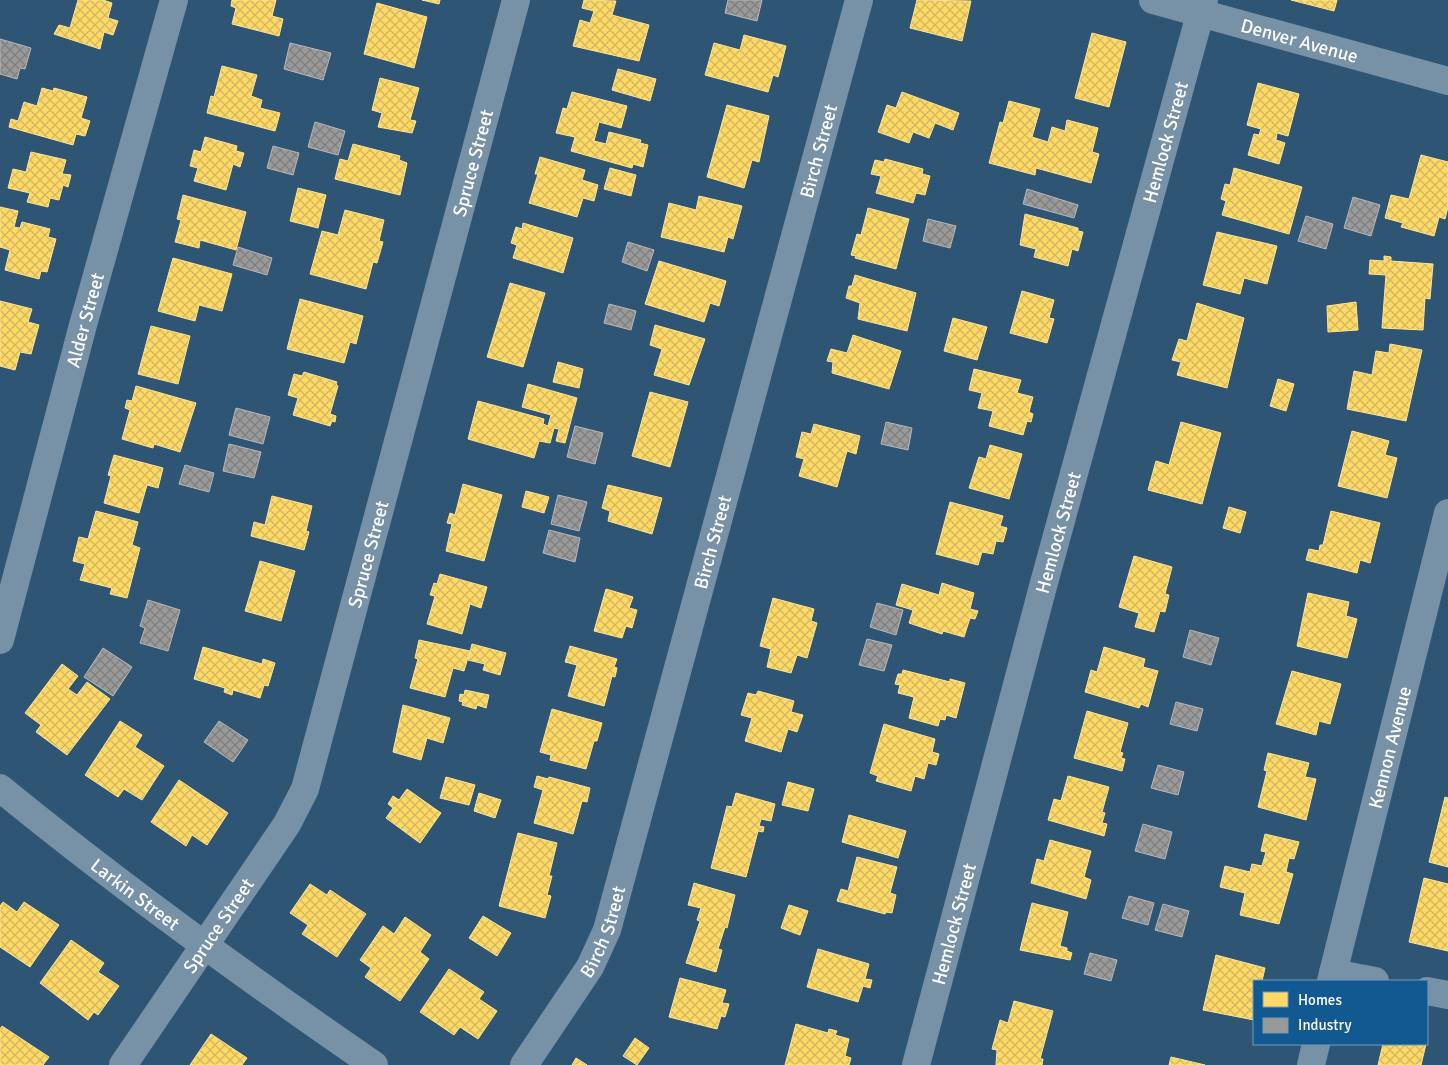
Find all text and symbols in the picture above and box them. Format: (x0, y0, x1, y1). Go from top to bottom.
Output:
street label: Denver Avenue (1238, 14, 1361, 69)
street label: Hemlock Street (1138, 78, 1194, 206)
street label: Birch Street (795, 101, 843, 201)
street label: Spruce Street (448, 107, 499, 219)
street label: Alder Street (61, 270, 110, 370)
street label: Hemlock Street (1031, 469, 1087, 596)
street label: Birch Street (689, 492, 737, 592)
street label: Spruce Street (343, 498, 395, 611)
street label: Kennon Avenue (1364, 684, 1417, 811)
street label: Larkin Street (86, 854, 184, 936)
street label: Hemlock Street (927, 860, 982, 988)
street label: Spruce Street (178, 873, 260, 978)
street label: Birch Street (575, 883, 631, 983)
legend (1253, 980, 1428, 1045)
text: Homes (1298, 991, 1342, 1009)
text: Industry (1298, 1016, 1351, 1034)

